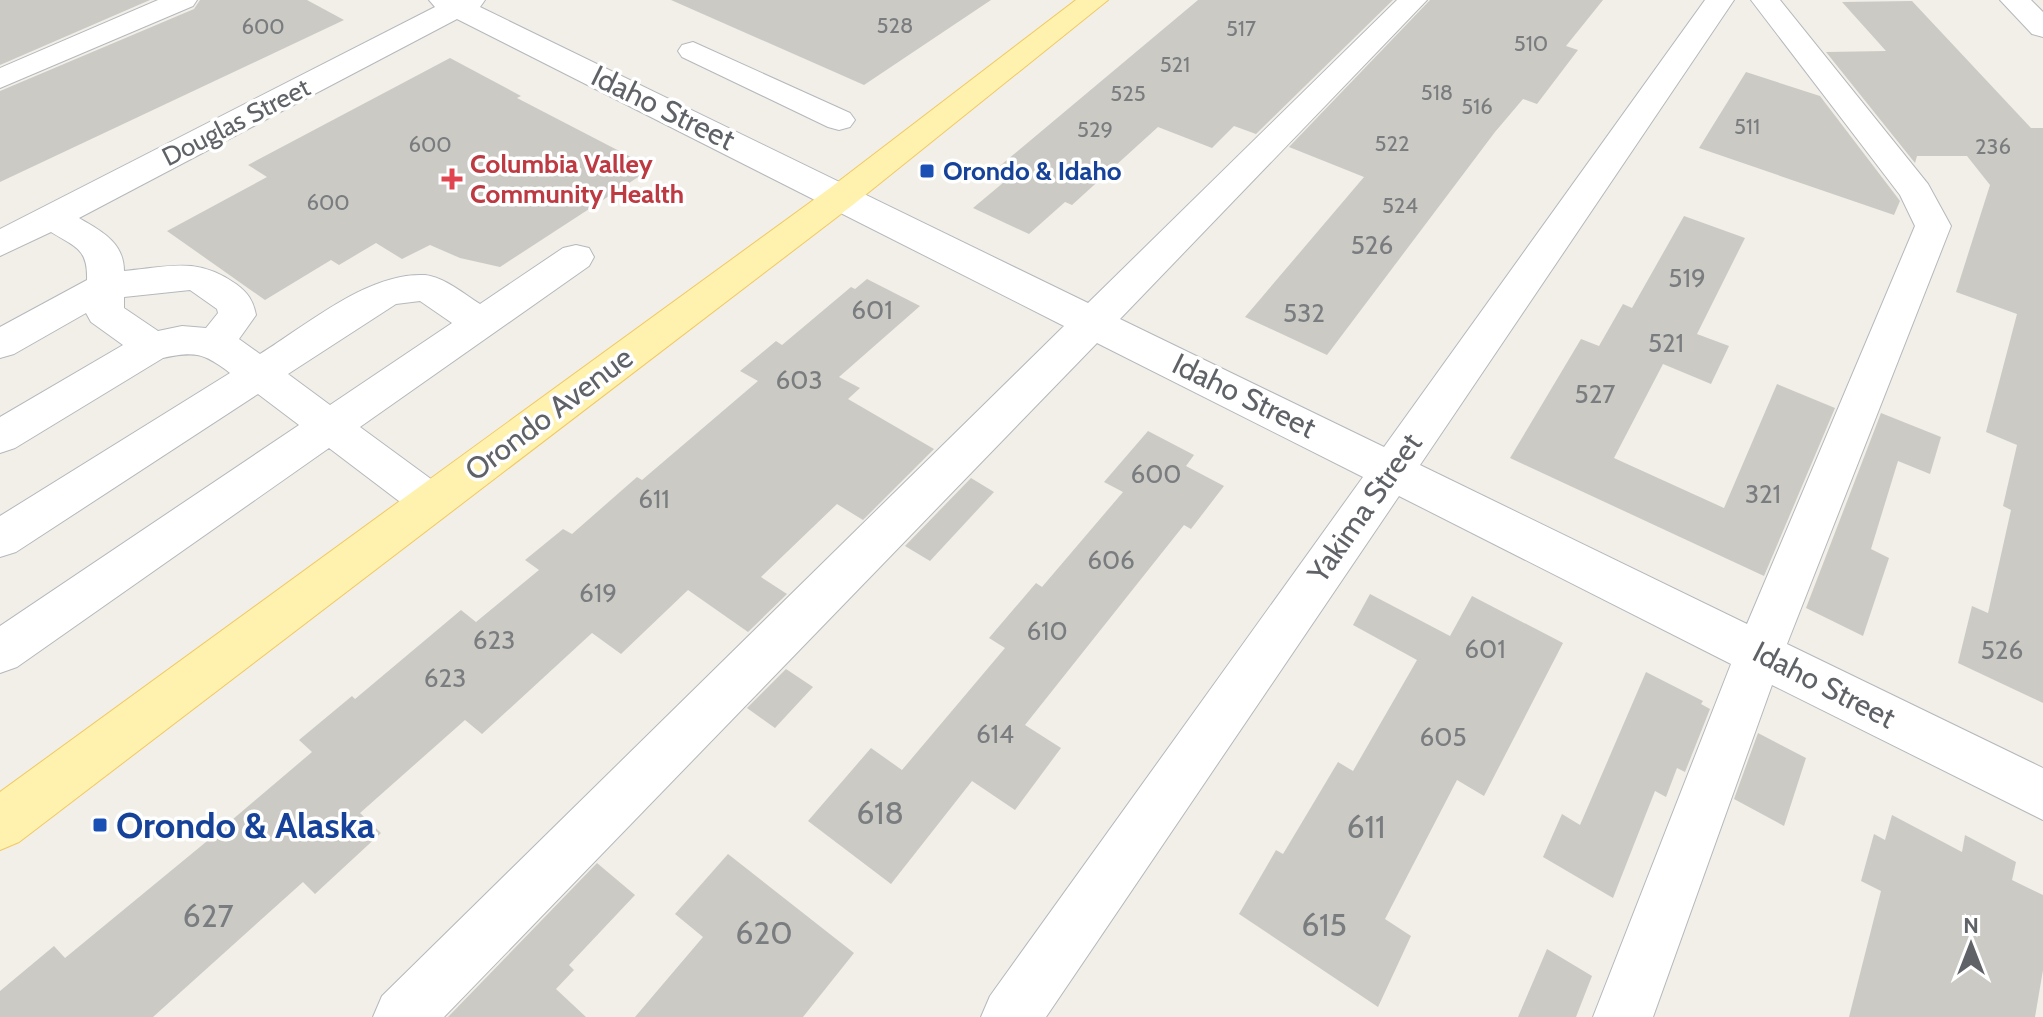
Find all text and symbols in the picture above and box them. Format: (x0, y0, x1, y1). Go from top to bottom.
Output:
house number: 528 (877, 12, 913, 39)
house number: 600 (241, 13, 285, 40)
house number: 517 (1226, 15, 1256, 42)
house number: 510 (1514, 30, 1548, 57)
house number: 521 (1160, 51, 1190, 78)
street label: Idaho Street (585, 57, 741, 158)
street label: Douglas Street (157, 71, 315, 173)
house number: 518 (1421, 79, 1453, 106)
house number: 525 (1110, 80, 1146, 107)
house number: 516 (1461, 93, 1493, 120)
house number: 511 (1734, 113, 1760, 140)
house number: 529 (1077, 116, 1113, 143)
house number: 522 (1375, 130, 1409, 157)
house number: 600 (408, 131, 452, 158)
house number: 236 (1975, 133, 2011, 160)
place label: Columbia Valley Community Health (470, 148, 684, 210)
place label: Orondo & Idaho (943, 155, 1122, 187)
marker: Orondo & Idaho (918, 162, 936, 180)
marker: Columbia Valley Community Health (441, 168, 463, 190)
house number: 600 (306, 189, 350, 216)
house number: 524 (1382, 192, 1418, 219)
house number: 526 (1351, 229, 1393, 261)
house number: 519 (1668, 262, 1706, 294)
house number: 601 (851, 294, 893, 326)
house number: 532 (1283, 297, 1325, 329)
house number: 521 (1648, 327, 1684, 359)
street label: Orondo Avenue (458, 339, 640, 489)
street label: Idaho Street (1166, 345, 1322, 446)
house number: 603 (776, 364, 822, 396)
house number: 527 (1575, 378, 1615, 410)
street label: Yakima Street (1299, 426, 1430, 590)
house number: 600 (1130, 458, 1182, 490)
house number: 321 (1745, 478, 1781, 510)
house number: 611 (638, 483, 670, 515)
house number: 606 (1087, 544, 1135, 576)
house number: 619 (579, 577, 617, 609)
house number: 610 (1026, 615, 1068, 647)
house number: 623 (473, 624, 515, 656)
house number: 601 (1464, 633, 1506, 665)
street label: Idaho Street (1747, 633, 1902, 736)
house number: 526 (1981, 634, 2023, 666)
house number: 623 (424, 662, 466, 694)
house number: 614 (976, 718, 1014, 750)
house number: 605 (1420, 721, 1466, 753)
house number: 618 (856, 793, 904, 832)
place label: Orondo & Alaska (116, 803, 375, 847)
house number: 611 (1347, 807, 1385, 846)
marker: Orondo & Alaska (91, 816, 109, 834)
house number: 627 (182, 896, 234, 935)
house number: 615 (1301, 905, 1347, 944)
north arrow (1931, 905, 2011, 985)
text: N (1963, 912, 1979, 939)
house number: 620 (735, 913, 793, 952)

